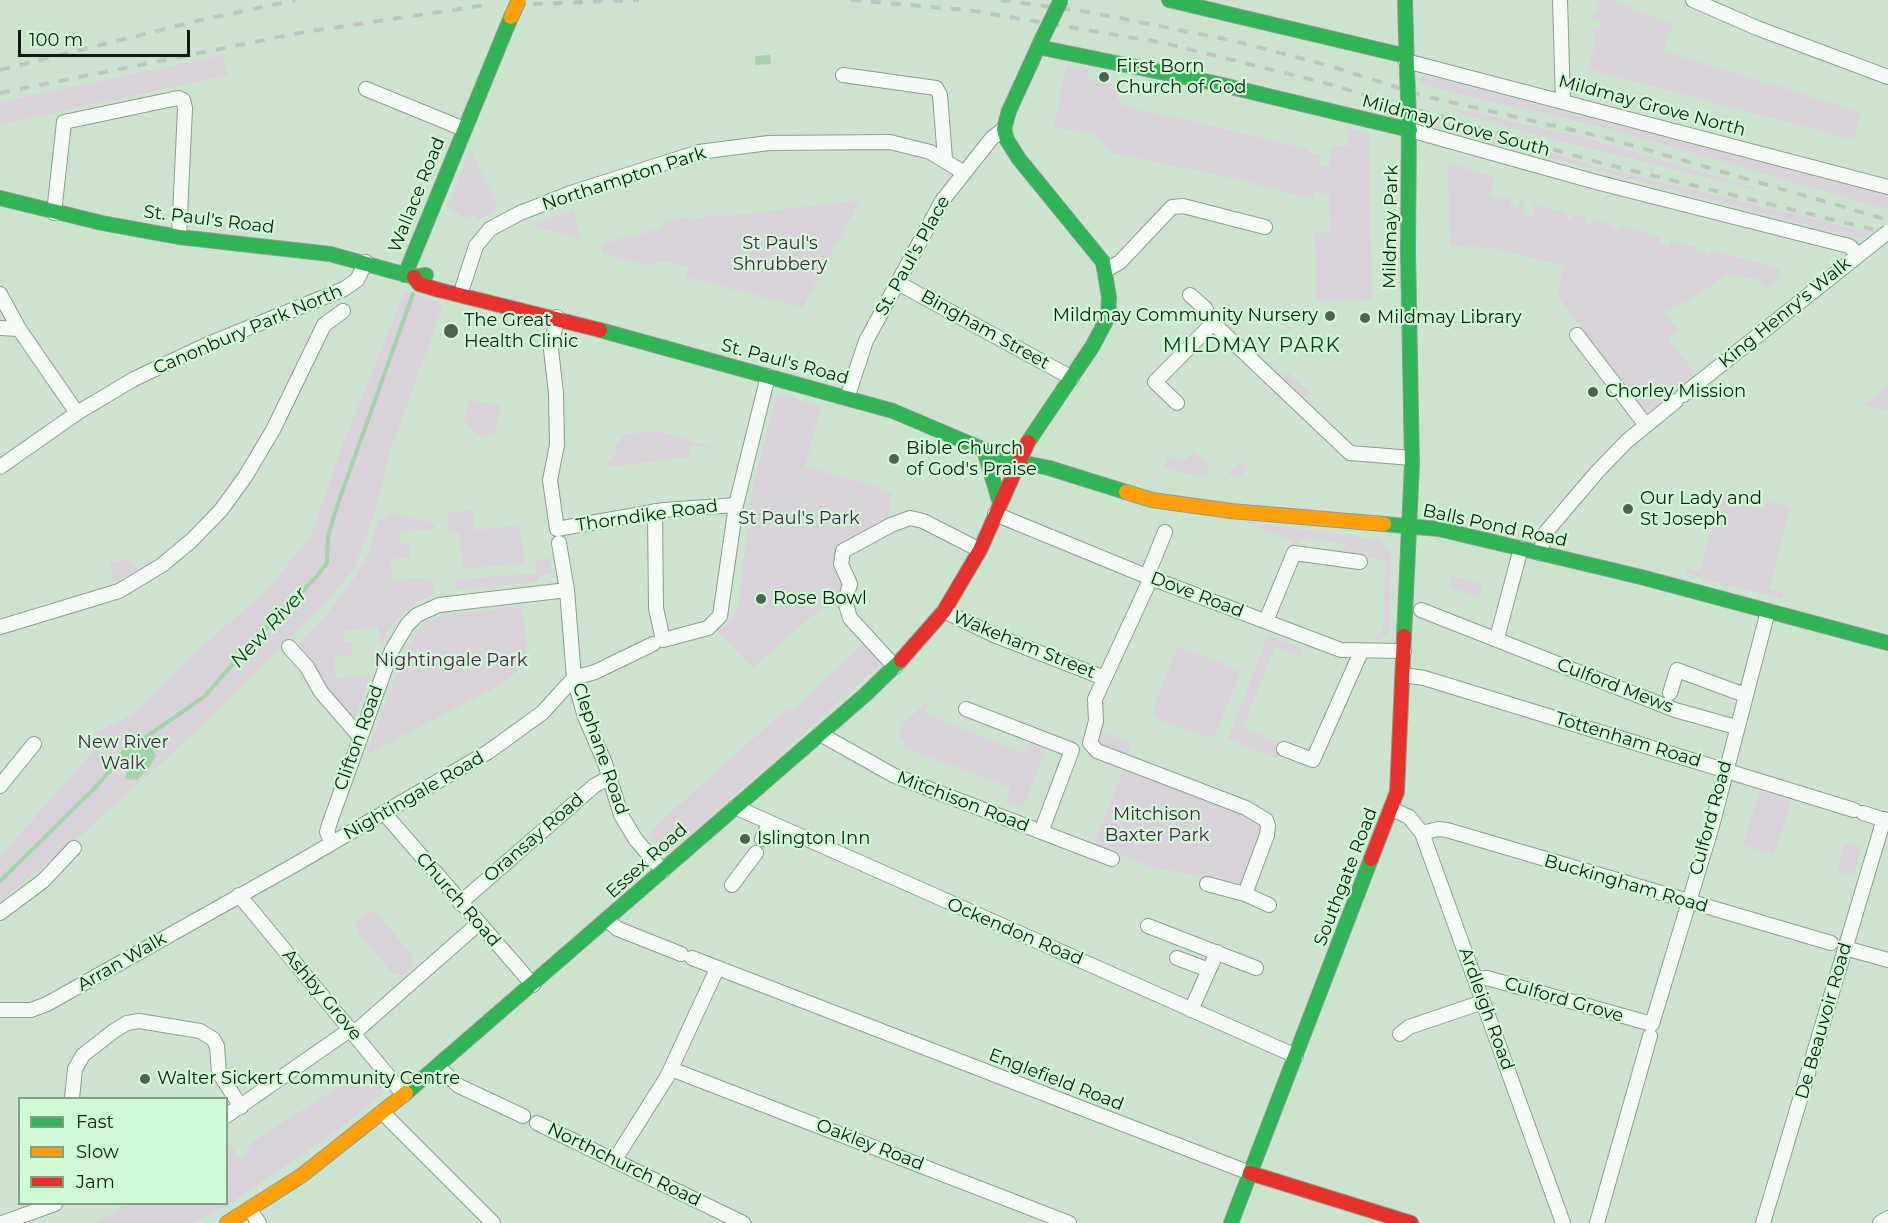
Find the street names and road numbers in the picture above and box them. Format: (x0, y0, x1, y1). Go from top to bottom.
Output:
street label: Mildmay Grove North (1556, 71, 1748, 141)
street label: Mildmay Grove South (1360, 90, 1552, 162)
street label: Wallace Road (384, 134, 450, 256)
street label: Northampton Park (539, 142, 709, 216)
street label: Mildmay Park (1379, 165, 1403, 289)
street label: St. Paul's Place (871, 192, 955, 320)
street label: St. Paul's Road (142, 201, 276, 239)
street label: King Henry's Walk (1715, 253, 1855, 373)
street label: Canonbury Park North (150, 280, 346, 380)
street label: Bingham Street (917, 286, 1053, 374)
street label: St. Paul's Road (719, 335, 851, 389)
street label: Thorndike Road (575, 495, 719, 537)
street label: Balls Pond Road (1421, 500, 1569, 552)
street label: Dove Road (1147, 567, 1247, 623)
street label: Wakeham Street (950, 607, 1098, 683)
street label: Culford Mews (1554, 654, 1676, 718)
street label: Clephane Road (567, 680, 633, 818)
street label: Clifton Road (330, 682, 388, 794)
street label: Tottenham Road (1552, 708, 1704, 772)
street label: Nightingale Road (340, 747, 488, 845)
street label: Culford Road (1685, 758, 1737, 878)
street label: Mitchison Road (894, 767, 1032, 837)
street label: Oransay Road (480, 789, 588, 887)
street label: Southgate Road (1310, 805, 1382, 949)
street label: Essex Road (602, 819, 692, 903)
street label: Church Road (411, 848, 505, 952)
street label: Buckingham Road (1542, 850, 1710, 918)
street label: Ockendon Road (944, 894, 1086, 970)
street label: Arran Walk (74, 928, 170, 996)
street label: De Beauvoir Road (1791, 940, 1857, 1102)
street label: Ashby Grove (278, 945, 366, 1045)
street label: Ardleigh Road (1454, 945, 1518, 1073)
street label: Culford Grove (1502, 973, 1626, 1027)
street label: Englefield Road (985, 1044, 1127, 1116)
street label: Oakley Road (813, 1115, 927, 1175)
street label: Northchurch Road (544, 1118, 704, 1212)

